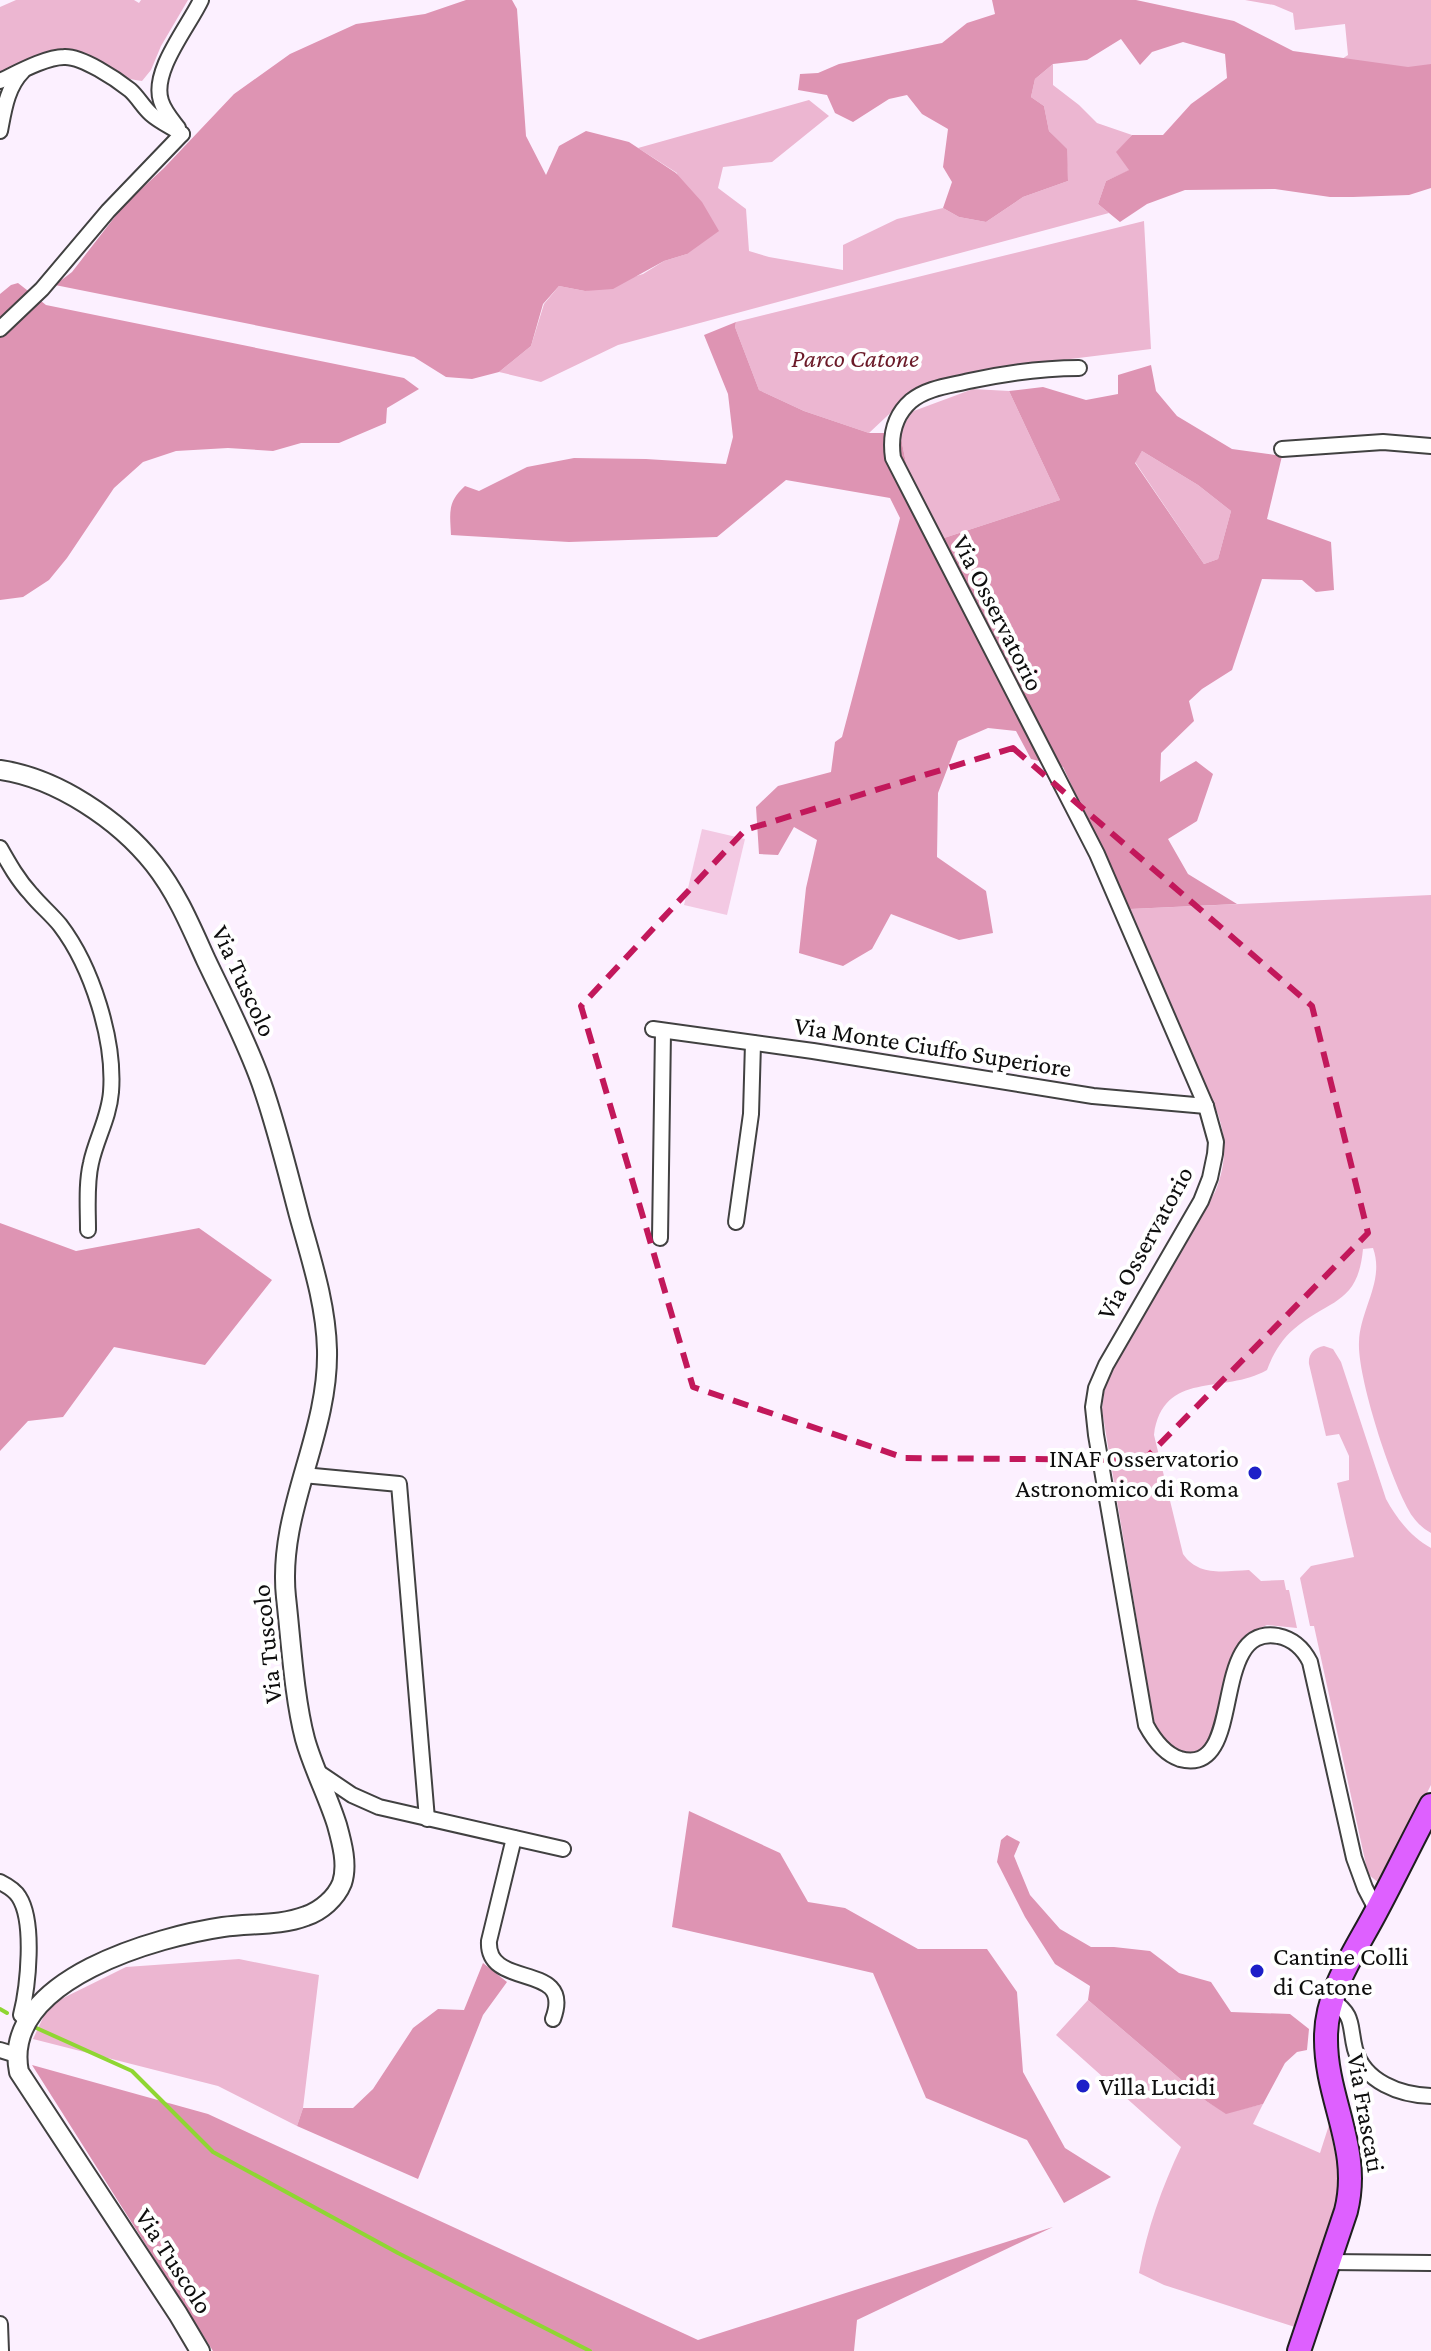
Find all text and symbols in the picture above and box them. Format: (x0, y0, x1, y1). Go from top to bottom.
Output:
park label: Parco Catone (791, 344, 919, 373)
street label: Via Osservatorio (946, 530, 1050, 696)
street label: Via Tuscolo (206, 921, 282, 1041)
street label: Via Monte Ciuffo Superiore (792, 1011, 1074, 1083)
street label: Via Osservatorio (1091, 1161, 1199, 1325)
place label: INAF Osservatorio Astronomico di Roma (1016, 1444, 1239, 1503)
marker: INAF Osservatorio Astronomico di Roma (1246, 1464, 1264, 1482)
street label: Via Tuscolo (246, 1583, 288, 1705)
place label: Cantine Colli di Catone (1273, 1942, 1409, 2001)
marker: Cantine Colli di Catone (1248, 1962, 1266, 1980)
street label: Via Frascati (1341, 2051, 1391, 2175)
place label: Villa Lucidi (1099, 2072, 1216, 2101)
marker: Villa Lucidi (1074, 2077, 1092, 2095)
street label: Via Tuscolo (129, 2203, 219, 2319)

